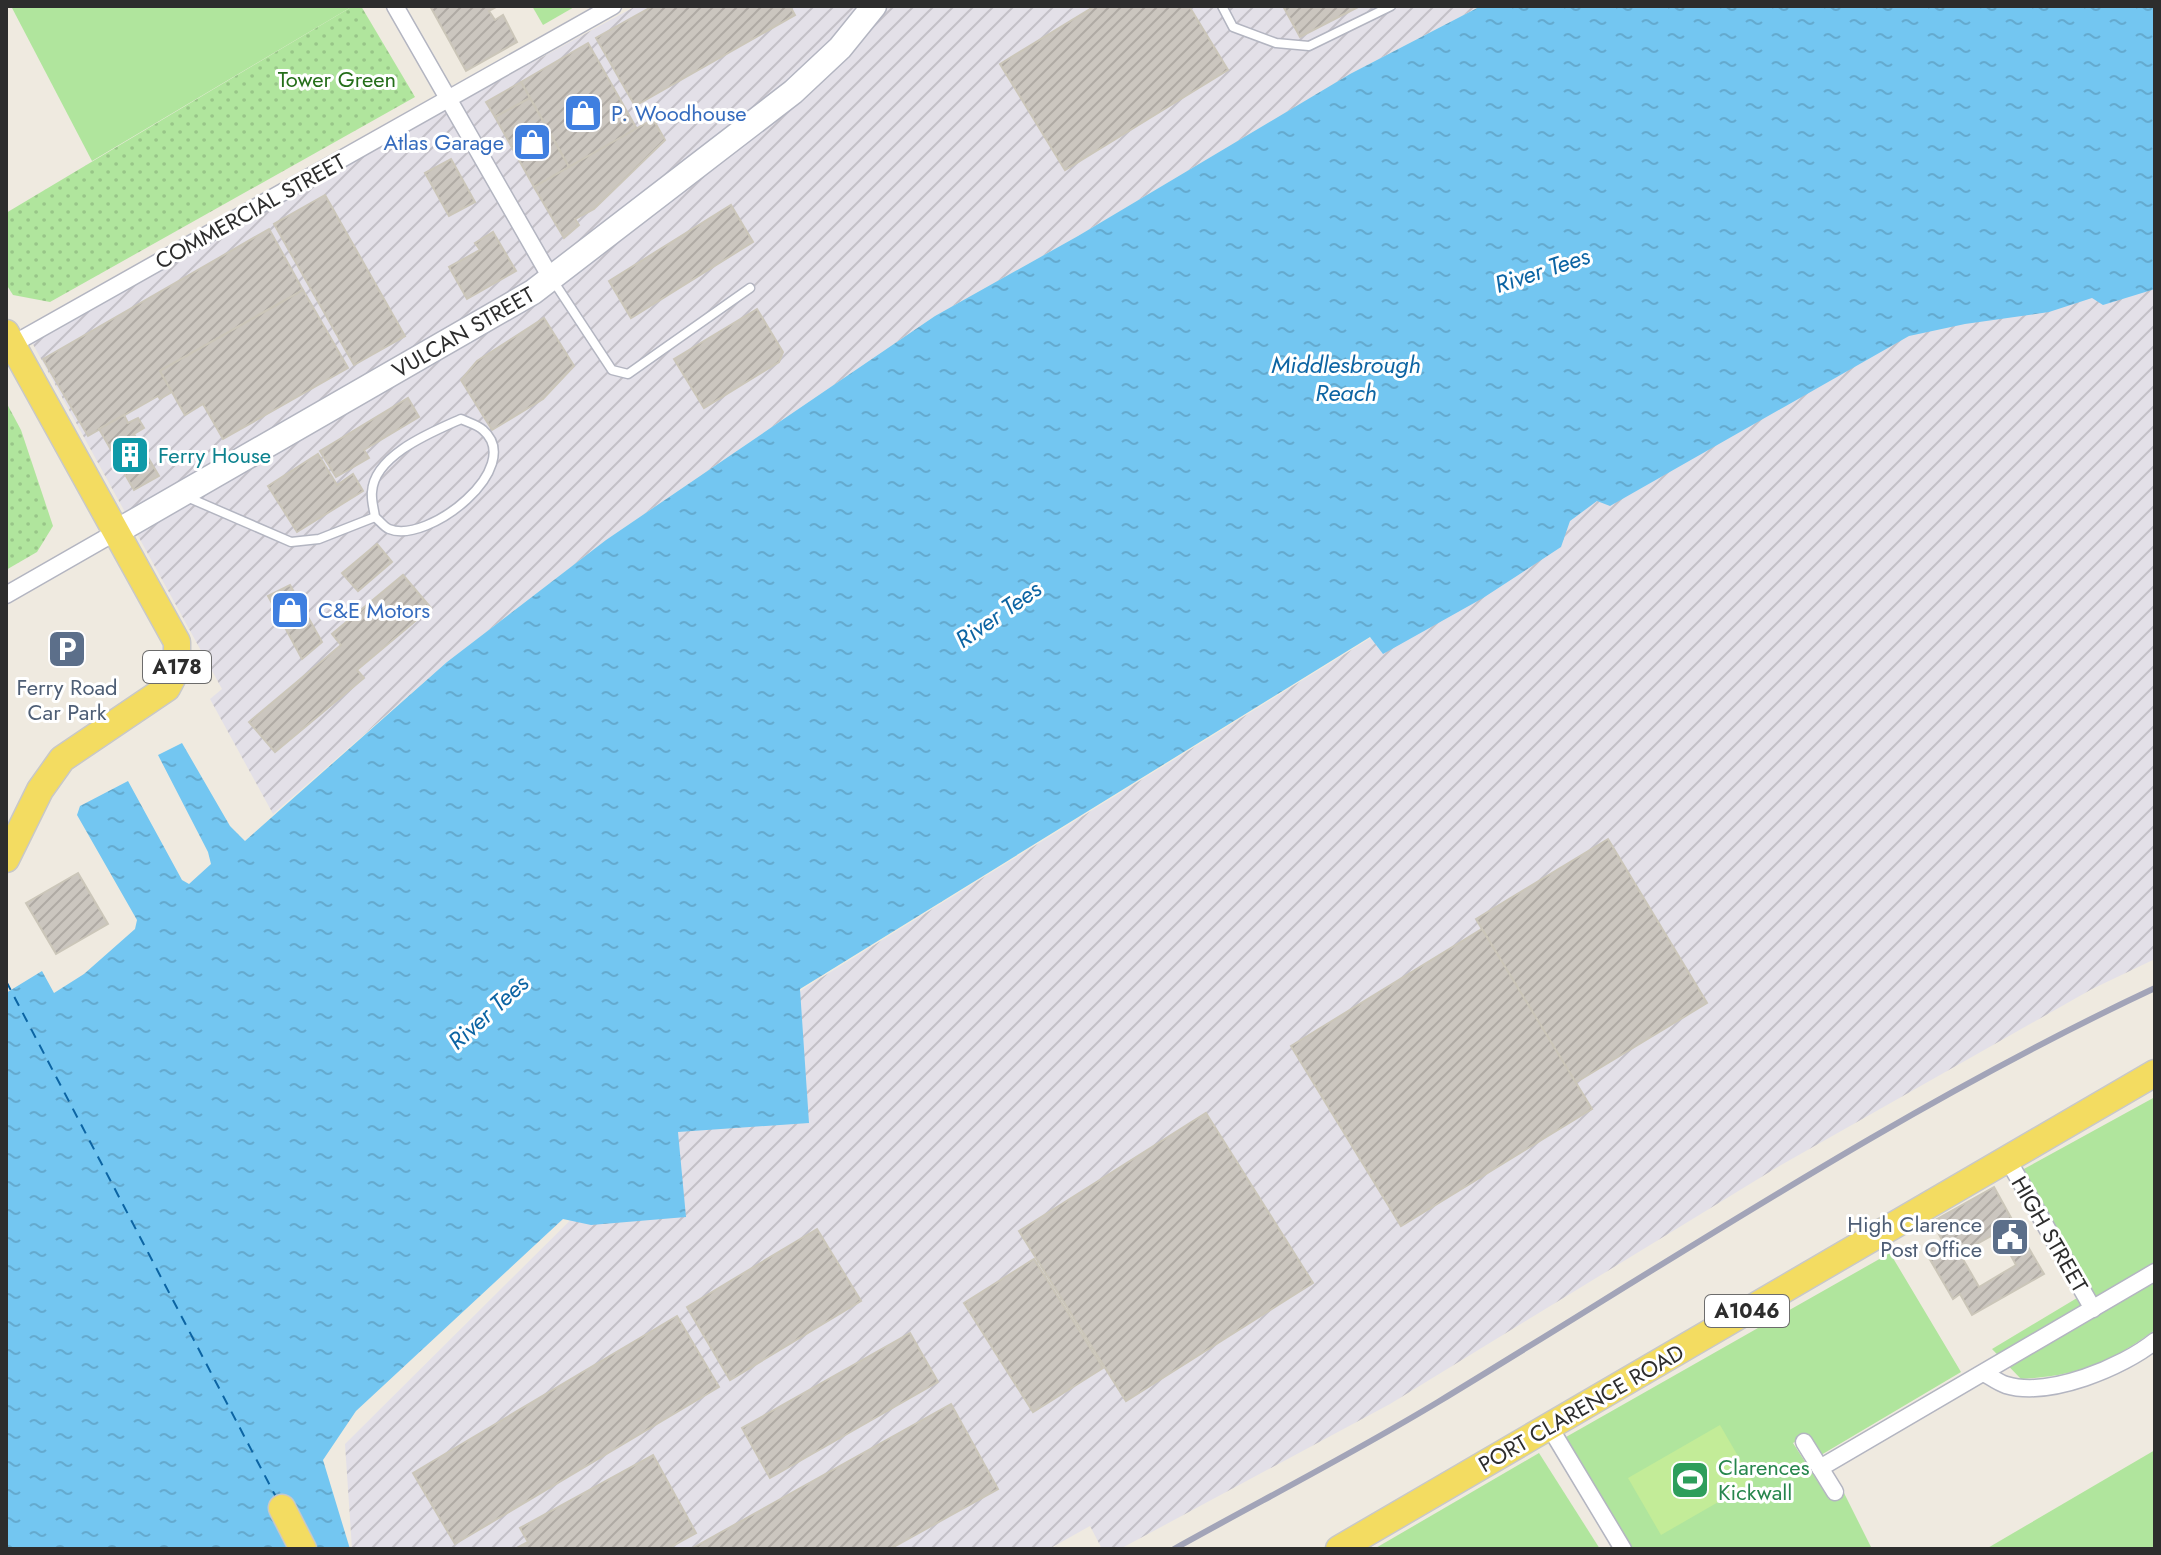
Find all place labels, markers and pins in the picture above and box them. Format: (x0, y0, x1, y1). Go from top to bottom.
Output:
shop icon: P. Woodhouse (562, 92, 604, 134)
place label: P. Woodhouse (611, 97, 747, 129)
shop icon: Atlas Garage (511, 121, 553, 163)
place label: Atlas Garage (383, 126, 504, 158)
building icon: Ferry House (109, 434, 151, 476)
place label: Ferry House (158, 439, 271, 471)
shop icon: C&E Motors (269, 589, 311, 631)
place label: C&E Motors (318, 594, 430, 626)
parking icon: Ferry Road Car Park (46, 628, 88, 670)
place label: Ferry Road Car Park (16, 671, 118, 728)
place label: High Clarence Post Office (1847, 1208, 1982, 1265)
public building icon: High Clarence Post Office (1989, 1216, 2031, 1258)
place label: Clarences Kickwall (1718, 1451, 1810, 1508)
sports icon: Clarences Kickwall (1669, 1459, 1711, 1501)

